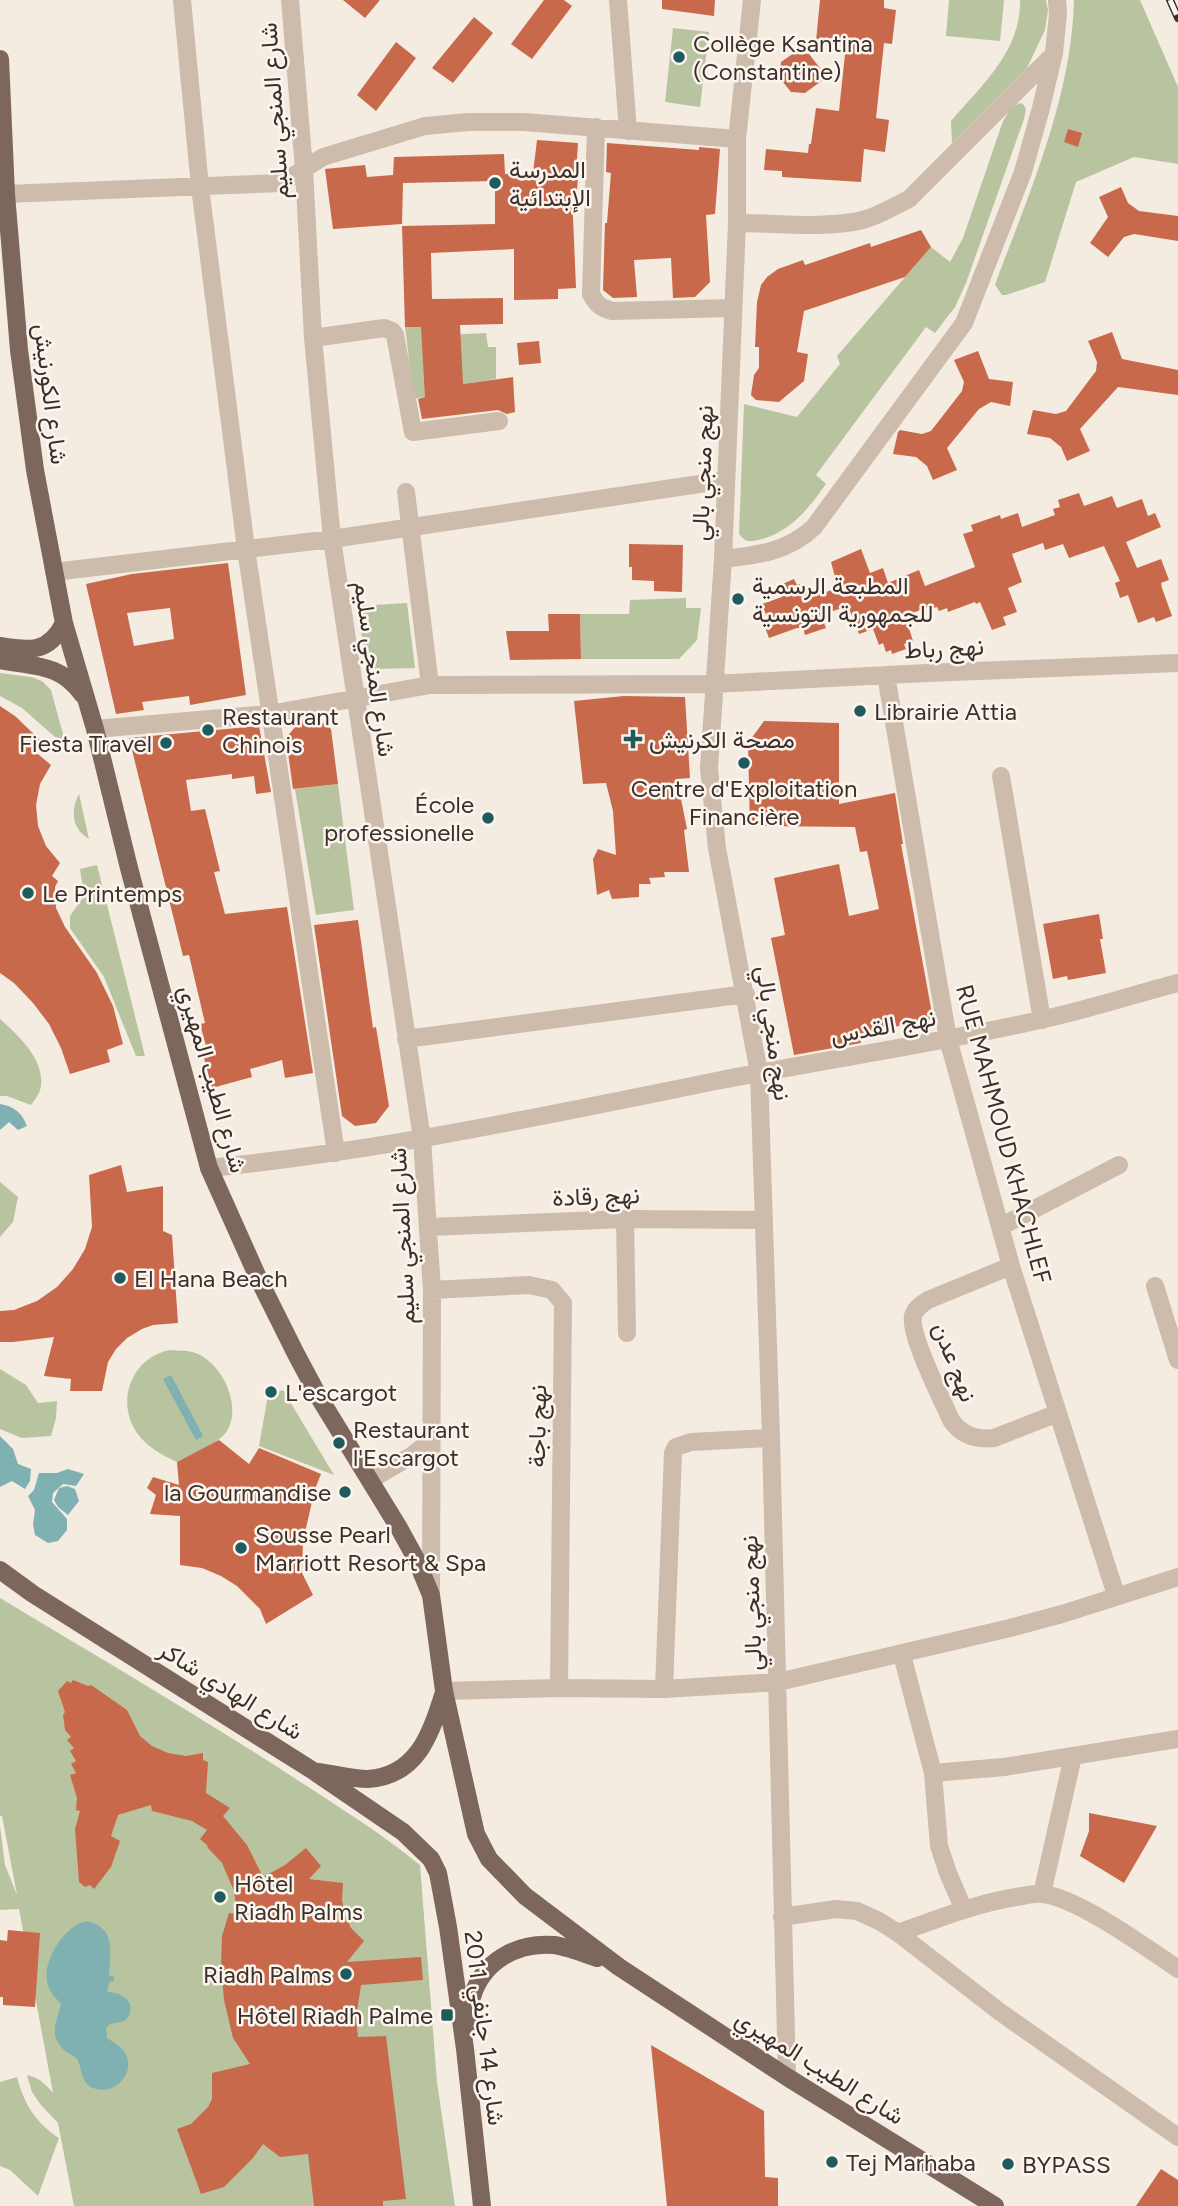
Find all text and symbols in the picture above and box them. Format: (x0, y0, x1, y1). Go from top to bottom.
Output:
street label: شارع المنجي سليم (253, 21, 300, 200)
place label: Collège Ksantina (Constantine) (693, 29, 873, 86)
marker: Collège Ksantina (Constantine) (671, 49, 687, 65)
place label: المدرسة الإبتدائية (509, 155, 591, 213)
marker: المدرسة الإبتدائية (487, 175, 503, 191)
street label: شارع الكورنيش (26, 322, 74, 466)
street label: نهج منجي بالي (685, 405, 724, 542)
place label: المطبعة الرسمية للجمهورية التونسية (752, 571, 933, 629)
street label: شارع المنجي سليم (343, 579, 402, 759)
marker: المطبعة الرسمية للجمهورية التونسية (730, 591, 746, 607)
street label: نهج رباط (903, 631, 985, 668)
place label: Librairie Attia (874, 697, 1017, 726)
place label: Restaurant Chinois (222, 702, 339, 759)
marker: Librairie Attia (852, 703, 868, 719)
marker: Restaurant Chinois (200, 722, 216, 738)
place label: مصحة الكرنيش (649, 725, 795, 755)
place label: Fiesta Travel (19, 729, 152, 758)
marker: مصحة الكرنيش (623, 729, 643, 749)
marker: Fiesta Travel (158, 735, 174, 751)
marker: Centre d'Exploitation Financière (736, 755, 752, 771)
place label: Centre d'Exploitation Financière (631, 774, 857, 831)
place label: École professionelle (324, 790, 474, 847)
marker: École professionelle (480, 810, 496, 826)
place label: Le Printemps (42, 879, 182, 908)
marker: Le Printemps (20, 885, 36, 901)
street label: نهج منجي بالي (745, 964, 798, 1103)
street label: RUE MAHMOUD KHACHLEF (950, 981, 1058, 1287)
street label: شارع الطيب المهيري (168, 982, 254, 1177)
street label: نهج القدس (828, 1002, 939, 1053)
street label: شارع المنجي سليم (383, 1147, 426, 1325)
street label: نهج رقادة (552, 1180, 640, 1215)
place label: El Hana Beach (134, 1264, 288, 1293)
marker: El Hana Beach (112, 1270, 128, 1286)
street label: نهج عدن (924, 1318, 983, 1407)
place label: L'escargot (285, 1378, 397, 1407)
marker: L'escargot (263, 1384, 279, 1400)
street label: نهج باجة (522, 1384, 555, 1468)
place label: Restaurant l'Escargot (353, 1415, 470, 1472)
marker: Restaurant l'Escargot (331, 1435, 347, 1451)
place label: la Gourmandise (164, 1478, 331, 1507)
marker: la Gourmandise (337, 1484, 353, 1500)
place label: Sousse Pearl Marriott Resort & Spa (255, 1520, 486, 1577)
street label: نهج منجي بالي (734, 1534, 773, 1671)
marker: Sousse Pearl Marriott Resort & Spa (233, 1540, 249, 1556)
street label: شارع الهادي شاكر (150, 1634, 308, 1750)
place label: Hôtel Riadh Palms (234, 1869, 363, 1926)
marker: Hôtel Riadh Palms (212, 1889, 228, 1905)
street label: شارع 14 جانفي 2011 (454, 1929, 511, 2128)
place label: Riadh Palms (203, 1960, 332, 1989)
marker: Riadh Palms (338, 1966, 354, 1982)
place label: Hôtel Riadh Palme (237, 2001, 433, 2030)
street label: شارع الطيب المهيري (728, 2003, 910, 2135)
marker: Hôtel Riadh Palme (439, 2007, 455, 2023)
place label: Tej Marhaba (846, 2148, 976, 2177)
place label: BYPASS (1022, 2150, 1111, 2179)
marker: Tej Marhaba (824, 2154, 840, 2170)
marker: BYPASS (1000, 2156, 1016, 2172)

